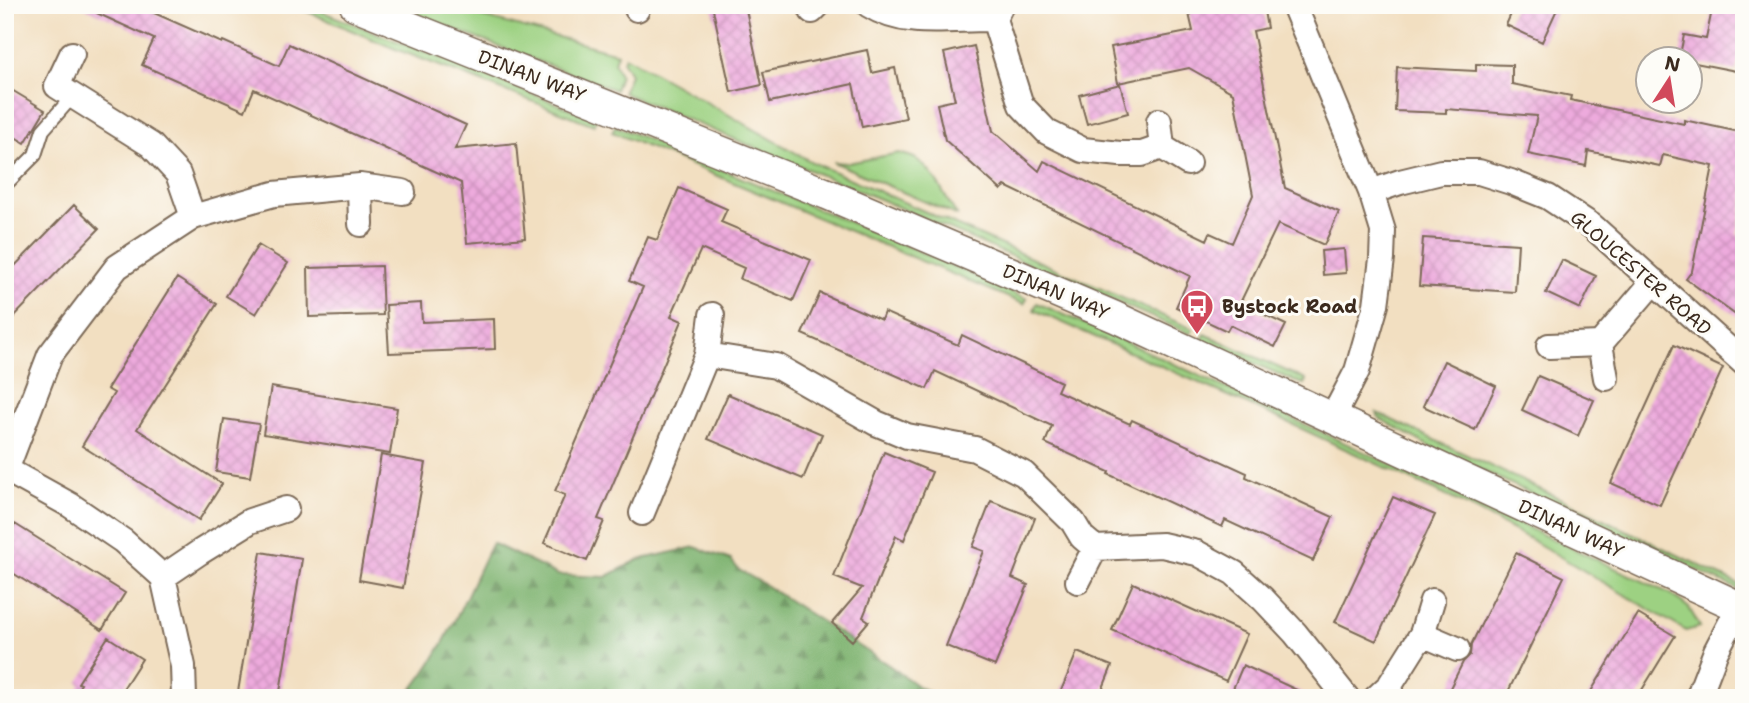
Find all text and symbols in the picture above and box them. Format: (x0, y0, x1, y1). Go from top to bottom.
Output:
street label: DINAN WAY (474, 44, 590, 108)
north arrow (1634, 46, 1704, 116)
text: N (1662, 50, 1682, 78)
street label: GLOUCESTER ROAD (1565, 205, 1717, 341)
street label: DINAN WAY (999, 258, 1114, 326)
bus stop icon: Bystock Road (1178, 287, 1216, 336)
place label: Bystock Road (1222, 294, 1357, 319)
street label: DINAN WAY (1514, 494, 1628, 565)

